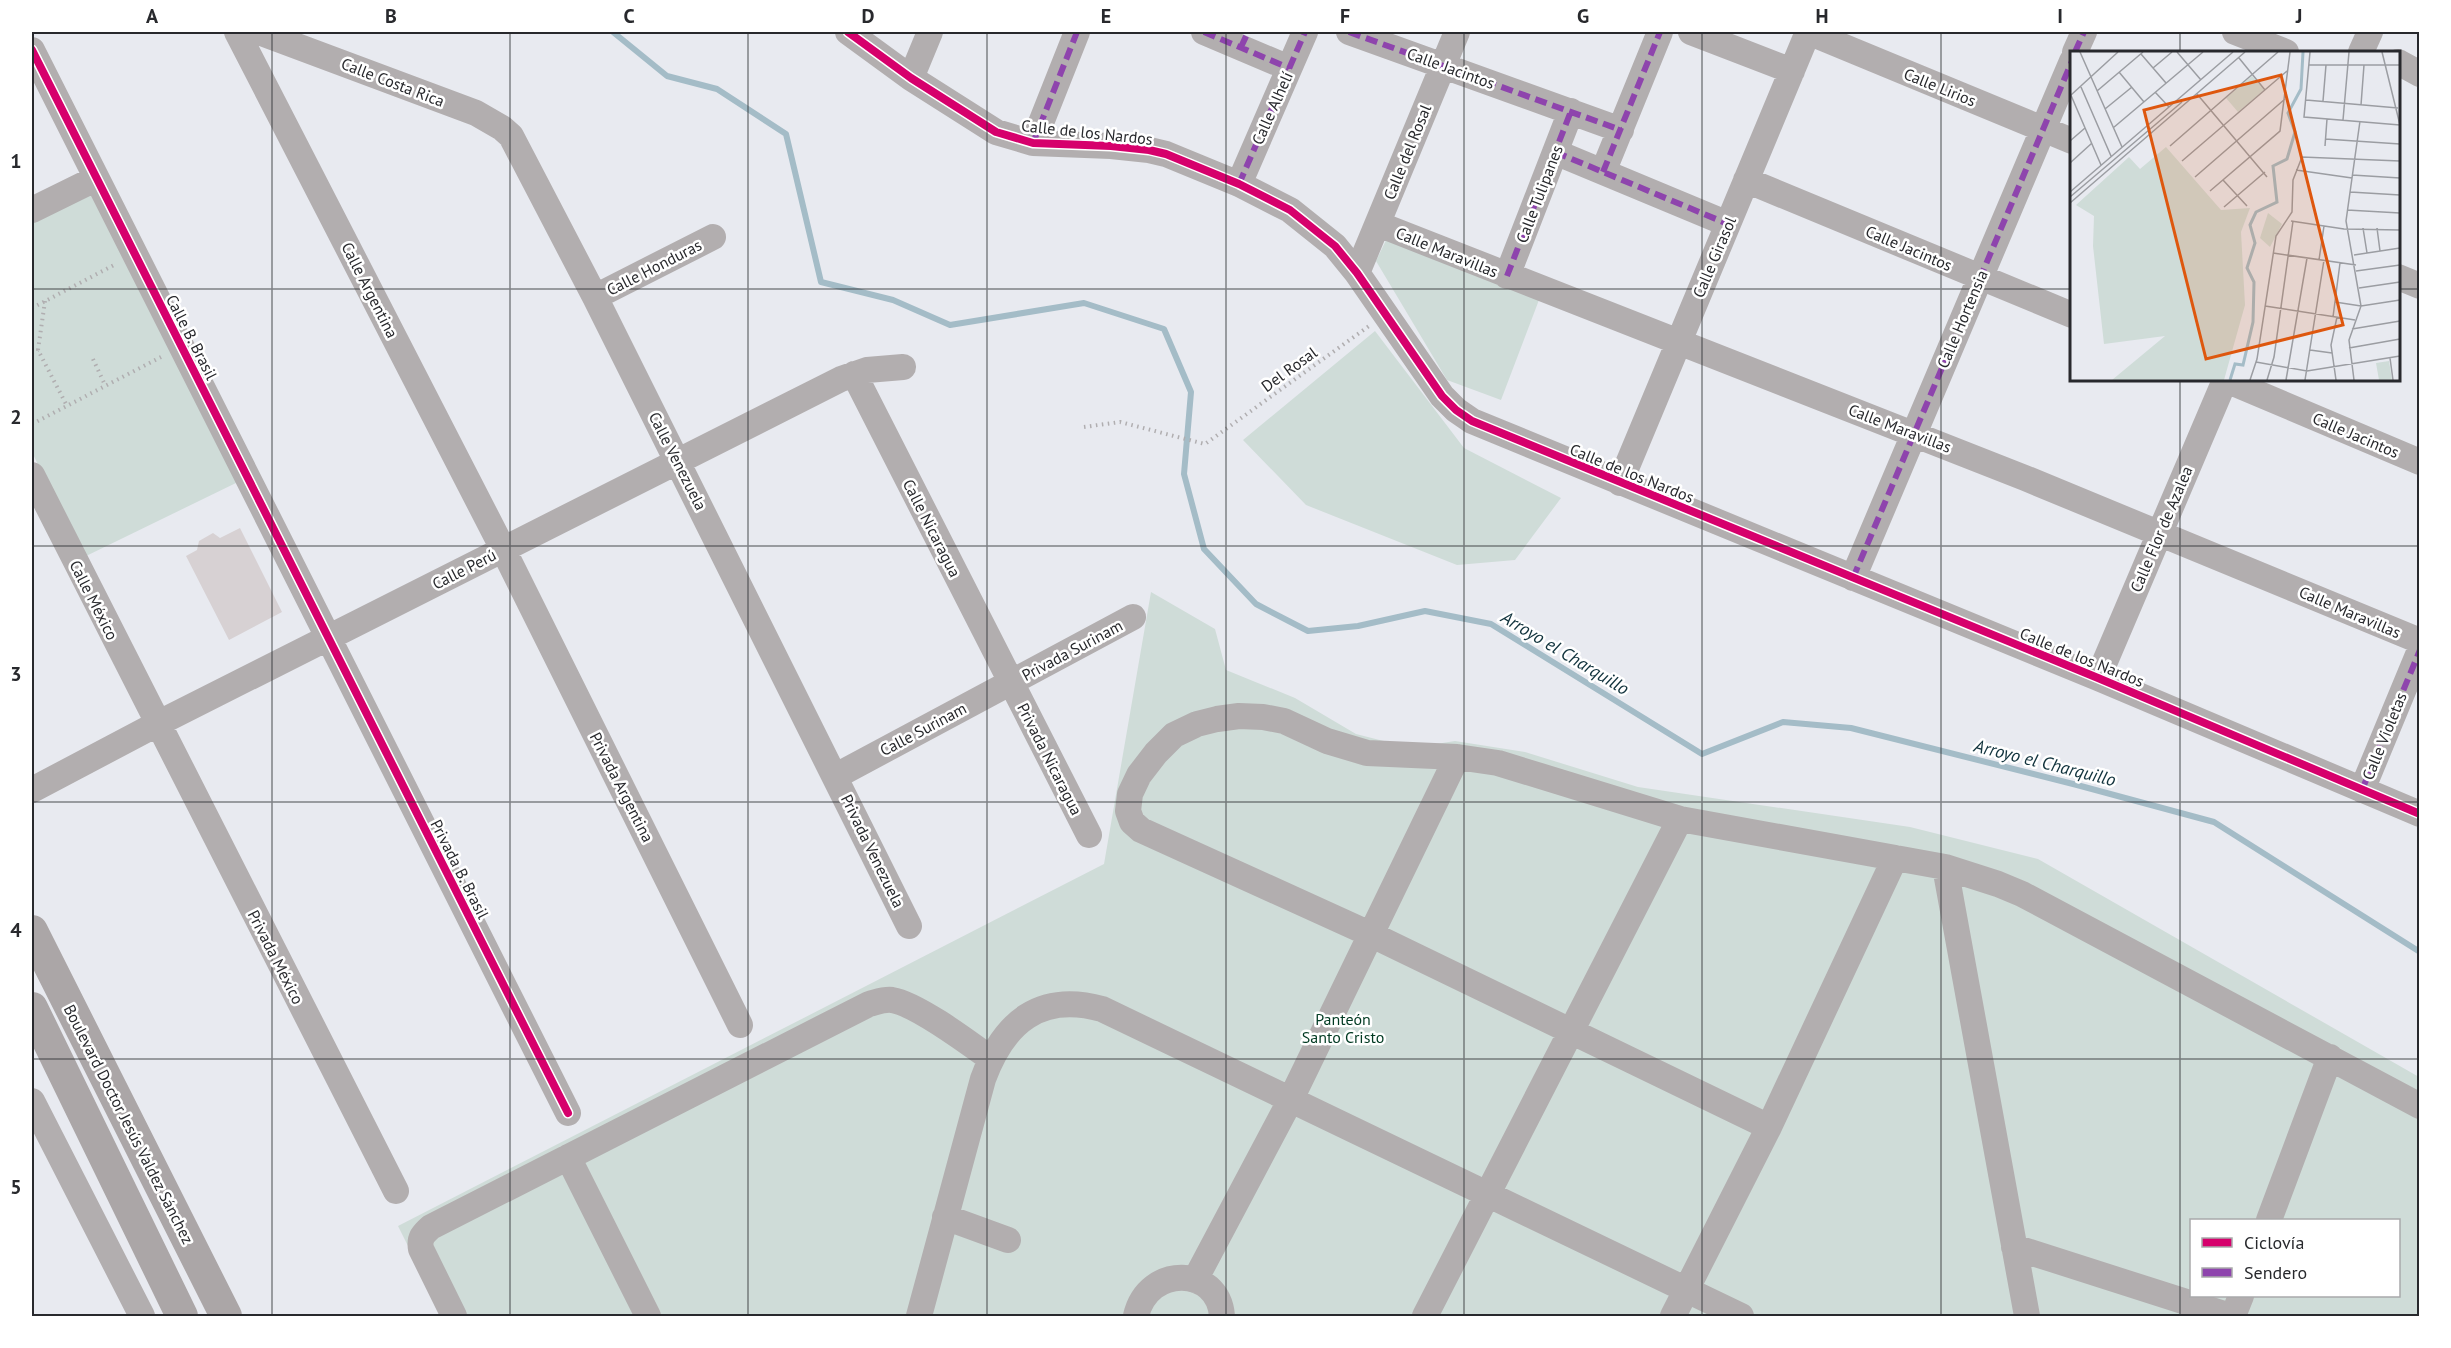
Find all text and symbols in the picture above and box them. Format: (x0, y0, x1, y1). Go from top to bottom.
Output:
text: A (146, 3, 159, 29)
text: B (385, 3, 397, 29)
text: C (623, 3, 635, 29)
text: D (862, 3, 875, 29)
text: E (1101, 3, 1111, 29)
text: F (1340, 3, 1350, 29)
text: G (1577, 3, 1589, 29)
text: H (1815, 3, 1829, 29)
text: I (2057, 3, 2063, 29)
text: J (2295, 3, 2302, 29)
street label: Calle Jacintos (1404, 43, 1498, 93)
inset map (2070, 51, 2400, 381)
street label: Calle Costa Rica (339, 53, 447, 111)
street label: Calle Lirios (1901, 63, 1979, 111)
street label: Calle Alhelí (1247, 68, 1297, 148)
street label: Calle del Rosal (1379, 101, 1435, 203)
street label: Calle de los Nardos (1020, 115, 1154, 149)
street label: Calle Tulipanes (1511, 142, 1567, 246)
text: 1 (10, 148, 22, 174)
street label: Calle Girasol (1688, 213, 1740, 300)
street label: Calle Jacintos (1863, 221, 1955, 275)
street label: Calle Maravillas (1393, 222, 1501, 282)
street label: Calle Honduras (603, 234, 705, 300)
street label: Calle Argentina (337, 239, 403, 341)
street label: Calle Hortensia (1932, 267, 1992, 371)
street label: Calle B. Brasil (162, 291, 222, 383)
street label: Del Rosal (1257, 342, 1321, 396)
street label: Calle Maravillas (1846, 399, 1954, 457)
text: 2 (10, 404, 22, 430)
street label: Calle Jacintos (2310, 408, 2402, 462)
street label: Calle Venezuela (645, 409, 711, 513)
street label: Calle de los Nardos (1567, 439, 1697, 507)
street label: Calle Flor de Azalea (2125, 463, 2197, 595)
street label: Calle Nicaragua (899, 476, 965, 580)
street label: Calle Perú (429, 544, 499, 594)
street label: Calle México (65, 557, 123, 643)
street label: Calle Maravillas (2296, 582, 2404, 643)
water label: Arroyo el Charquillo (1496, 605, 1633, 700)
street label: Privada Surinam (1018, 615, 1126, 685)
street label: Calle de los Nardos (2017, 623, 2147, 691)
text: 3 (10, 661, 22, 687)
street label: Calle Violetas (2357, 689, 2411, 783)
street label: Calle Surinam (876, 698, 970, 760)
street label: Privada Nicaragua (1013, 700, 1087, 818)
street label: Privada Argentina (586, 729, 658, 845)
water label: Arroyo el Charquillo (1971, 734, 2118, 791)
street label: Privada Venezuela (837, 791, 909, 911)
street label: Privada B. Brasil (426, 816, 494, 922)
street label: Privada México (244, 907, 308, 1007)
text: 4 (10, 917, 22, 943)
street label: Boulevard Doctor Jesús Valdez Sánchez (60, 1001, 198, 1247)
park label: Panteón Santo Cristo (1302, 1009, 1384, 1047)
text: 5 (10, 1174, 22, 1200)
legend (2190, 1219, 2400, 1297)
text: Ciclovía (2244, 1231, 2304, 1254)
text: Sendero (2244, 1261, 2307, 1284)

